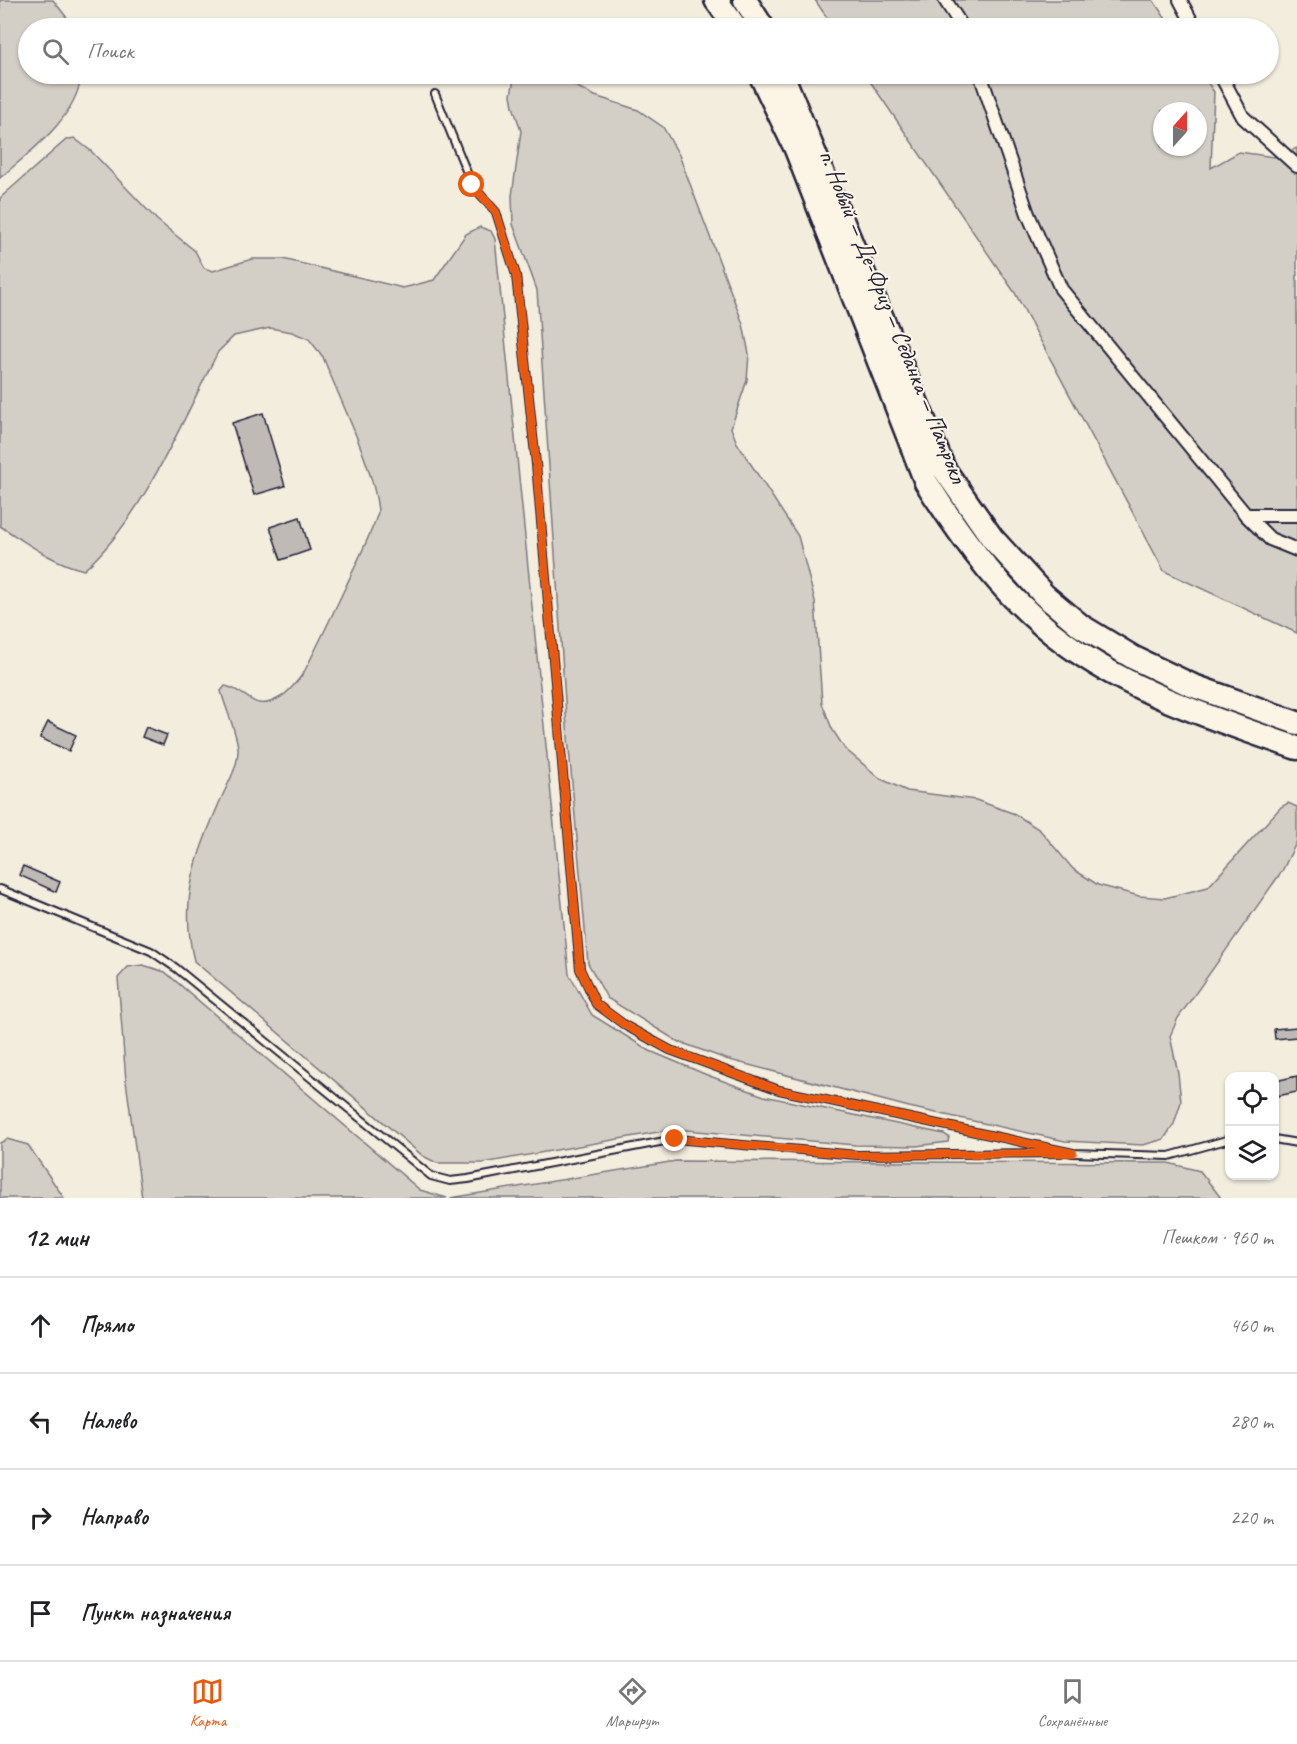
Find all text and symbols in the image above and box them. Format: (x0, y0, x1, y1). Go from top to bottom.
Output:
search box (18, 18, 1279, 84)
icon: search (39, 35, 72, 68)
text: Поиск (87, 37, 133, 65)
north arrow (1153, 102, 1207, 156)
street label: п. Новый — Де-Фриз — Седанка — Патрокл (812, 145, 974, 489)
route start (458, 171, 484, 197)
map controls (1225, 1072, 1279, 1180)
button: locate (1225, 1072, 1279, 1126)
route end (661, 1125, 687, 1151)
button: layers (1225, 1126, 1279, 1180)
text: 12 мин (24, 1221, 89, 1254)
text: Пешком · 960 m (1161, 1225, 1273, 1250)
icon: ahead (24, 1309, 57, 1342)
text: Прямо (81, 1311, 133, 1339)
text: 460 m (1230, 1313, 1273, 1338)
icon: left (24, 1405, 57, 1438)
text: Налево (81, 1407, 137, 1435)
text: 280 m (1230, 1409, 1273, 1434)
icon: right (24, 1501, 57, 1534)
text: Направо (81, 1503, 148, 1531)
text: 220 m (1230, 1505, 1273, 1530)
icon: arrive (24, 1597, 57, 1630)
text: Пункт назначения (81, 1599, 230, 1627)
tab: Карта (190, 1675, 226, 1731)
tab: Маршрут (606, 1675, 658, 1731)
tab: Сохранённые (1038, 1675, 1107, 1731)

